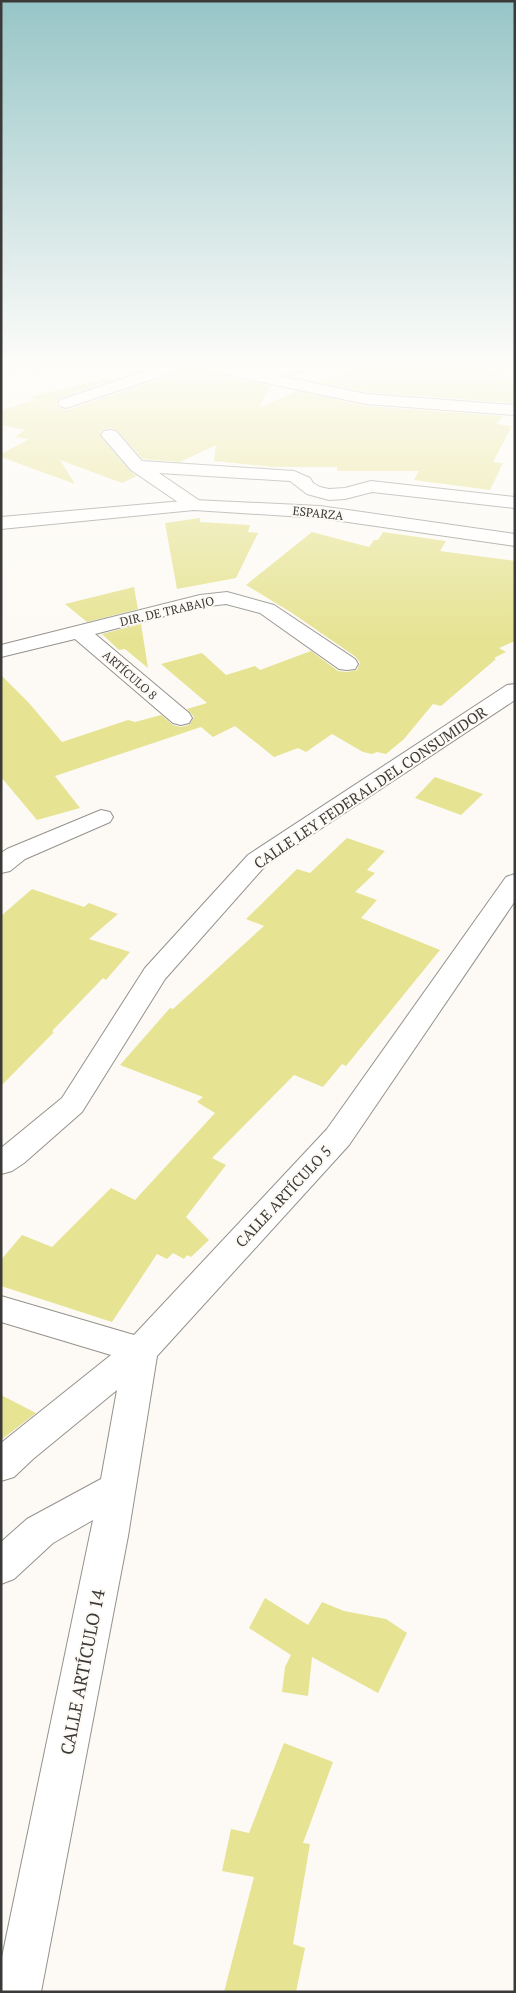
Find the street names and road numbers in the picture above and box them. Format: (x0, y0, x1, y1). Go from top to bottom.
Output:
street label: ESPARZA (292, 503, 345, 523)
street label: DIR. DE TRABAJO (118, 593, 216, 629)
street label: ARTÍCULO 8 (100, 647, 160, 703)
street label: CALLE LEY FEDERAL DEL CONSUMIDOR (250, 701, 491, 873)
street label: CALLE ARTÍCULO 5 (231, 1141, 335, 1251)
street label: CALLE ARTÍCULO 14 (54, 1587, 110, 1757)

